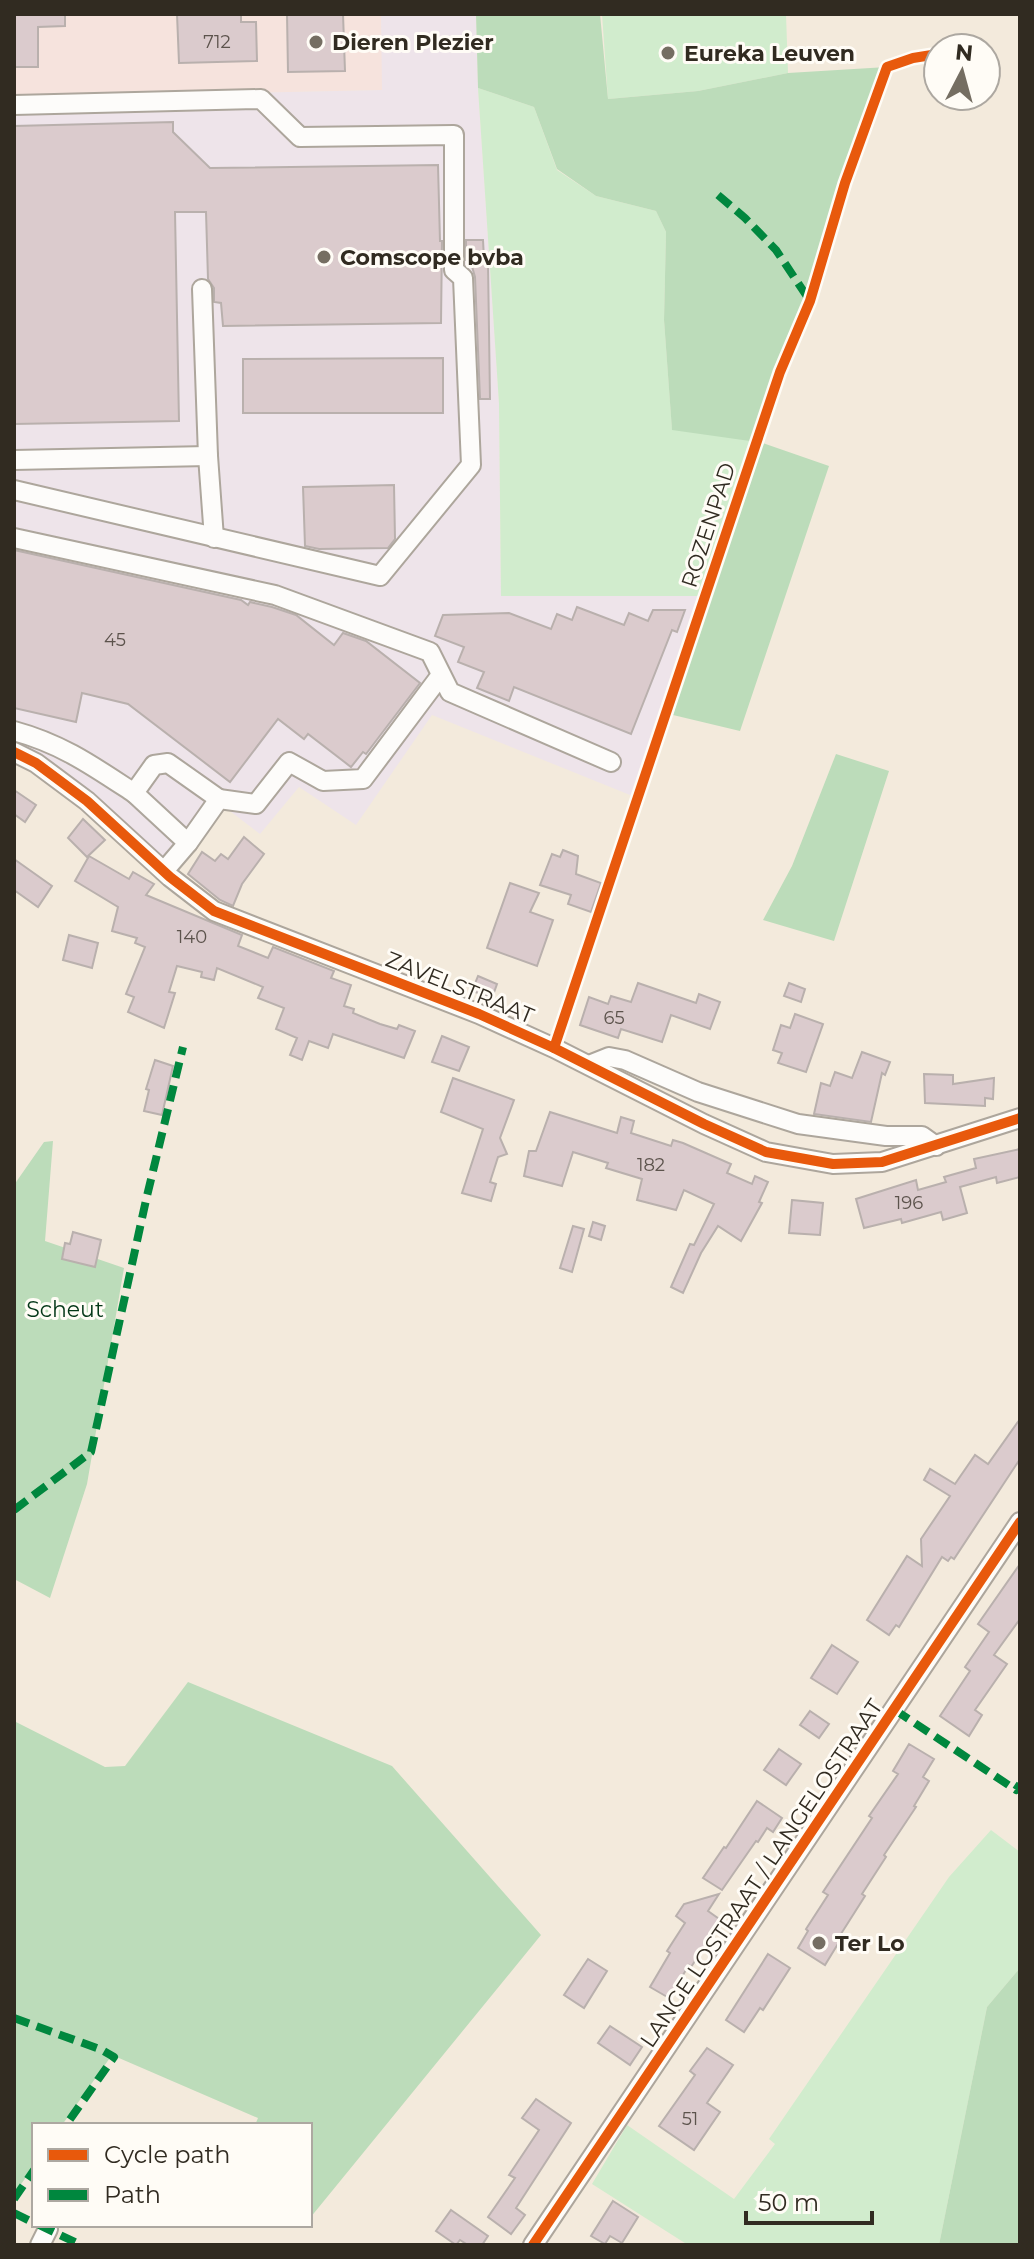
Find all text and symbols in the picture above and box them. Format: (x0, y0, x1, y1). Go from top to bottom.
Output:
place label: Dieren Plezier (332, 29, 494, 56)
house number: 712 (203, 31, 231, 53)
north arrow (922, 32, 1002, 112)
marker: Dieren Plezier (307, 33, 325, 51)
text: N (954, 38, 974, 67)
place label: Eureka Leuven (684, 40, 855, 67)
marker: Eureka Leuven (659, 44, 677, 62)
place label: Comscope bvba (340, 244, 524, 271)
marker: Comscope bvba (315, 248, 333, 266)
street label: ROZENPAD (676, 459, 741, 591)
house number: 45 (104, 629, 126, 651)
house number: 140 (177, 926, 207, 948)
street label: ZAVELSTRAAT (382, 945, 538, 1030)
house number: 65 (603, 1007, 625, 1029)
house number: 182 (637, 1154, 665, 1176)
house number: 196 (895, 1192, 923, 1214)
park label: Scheut (26, 1296, 104, 1323)
street label: LANGE LOSTRAAT / LANGELOSTRAAT (634, 1694, 889, 2053)
place label: Ter Lo (835, 1930, 905, 1957)
marker: Ter Lo (810, 1934, 828, 1952)
house number: 51 (682, 2108, 698, 2130)
legend (32, 2123, 312, 2227)
text: Cycle path (104, 2140, 231, 2169)
scale bar (746, 2175, 872, 2225)
text: Path (104, 2180, 161, 2209)
text: 50 m (758, 2188, 819, 2217)

